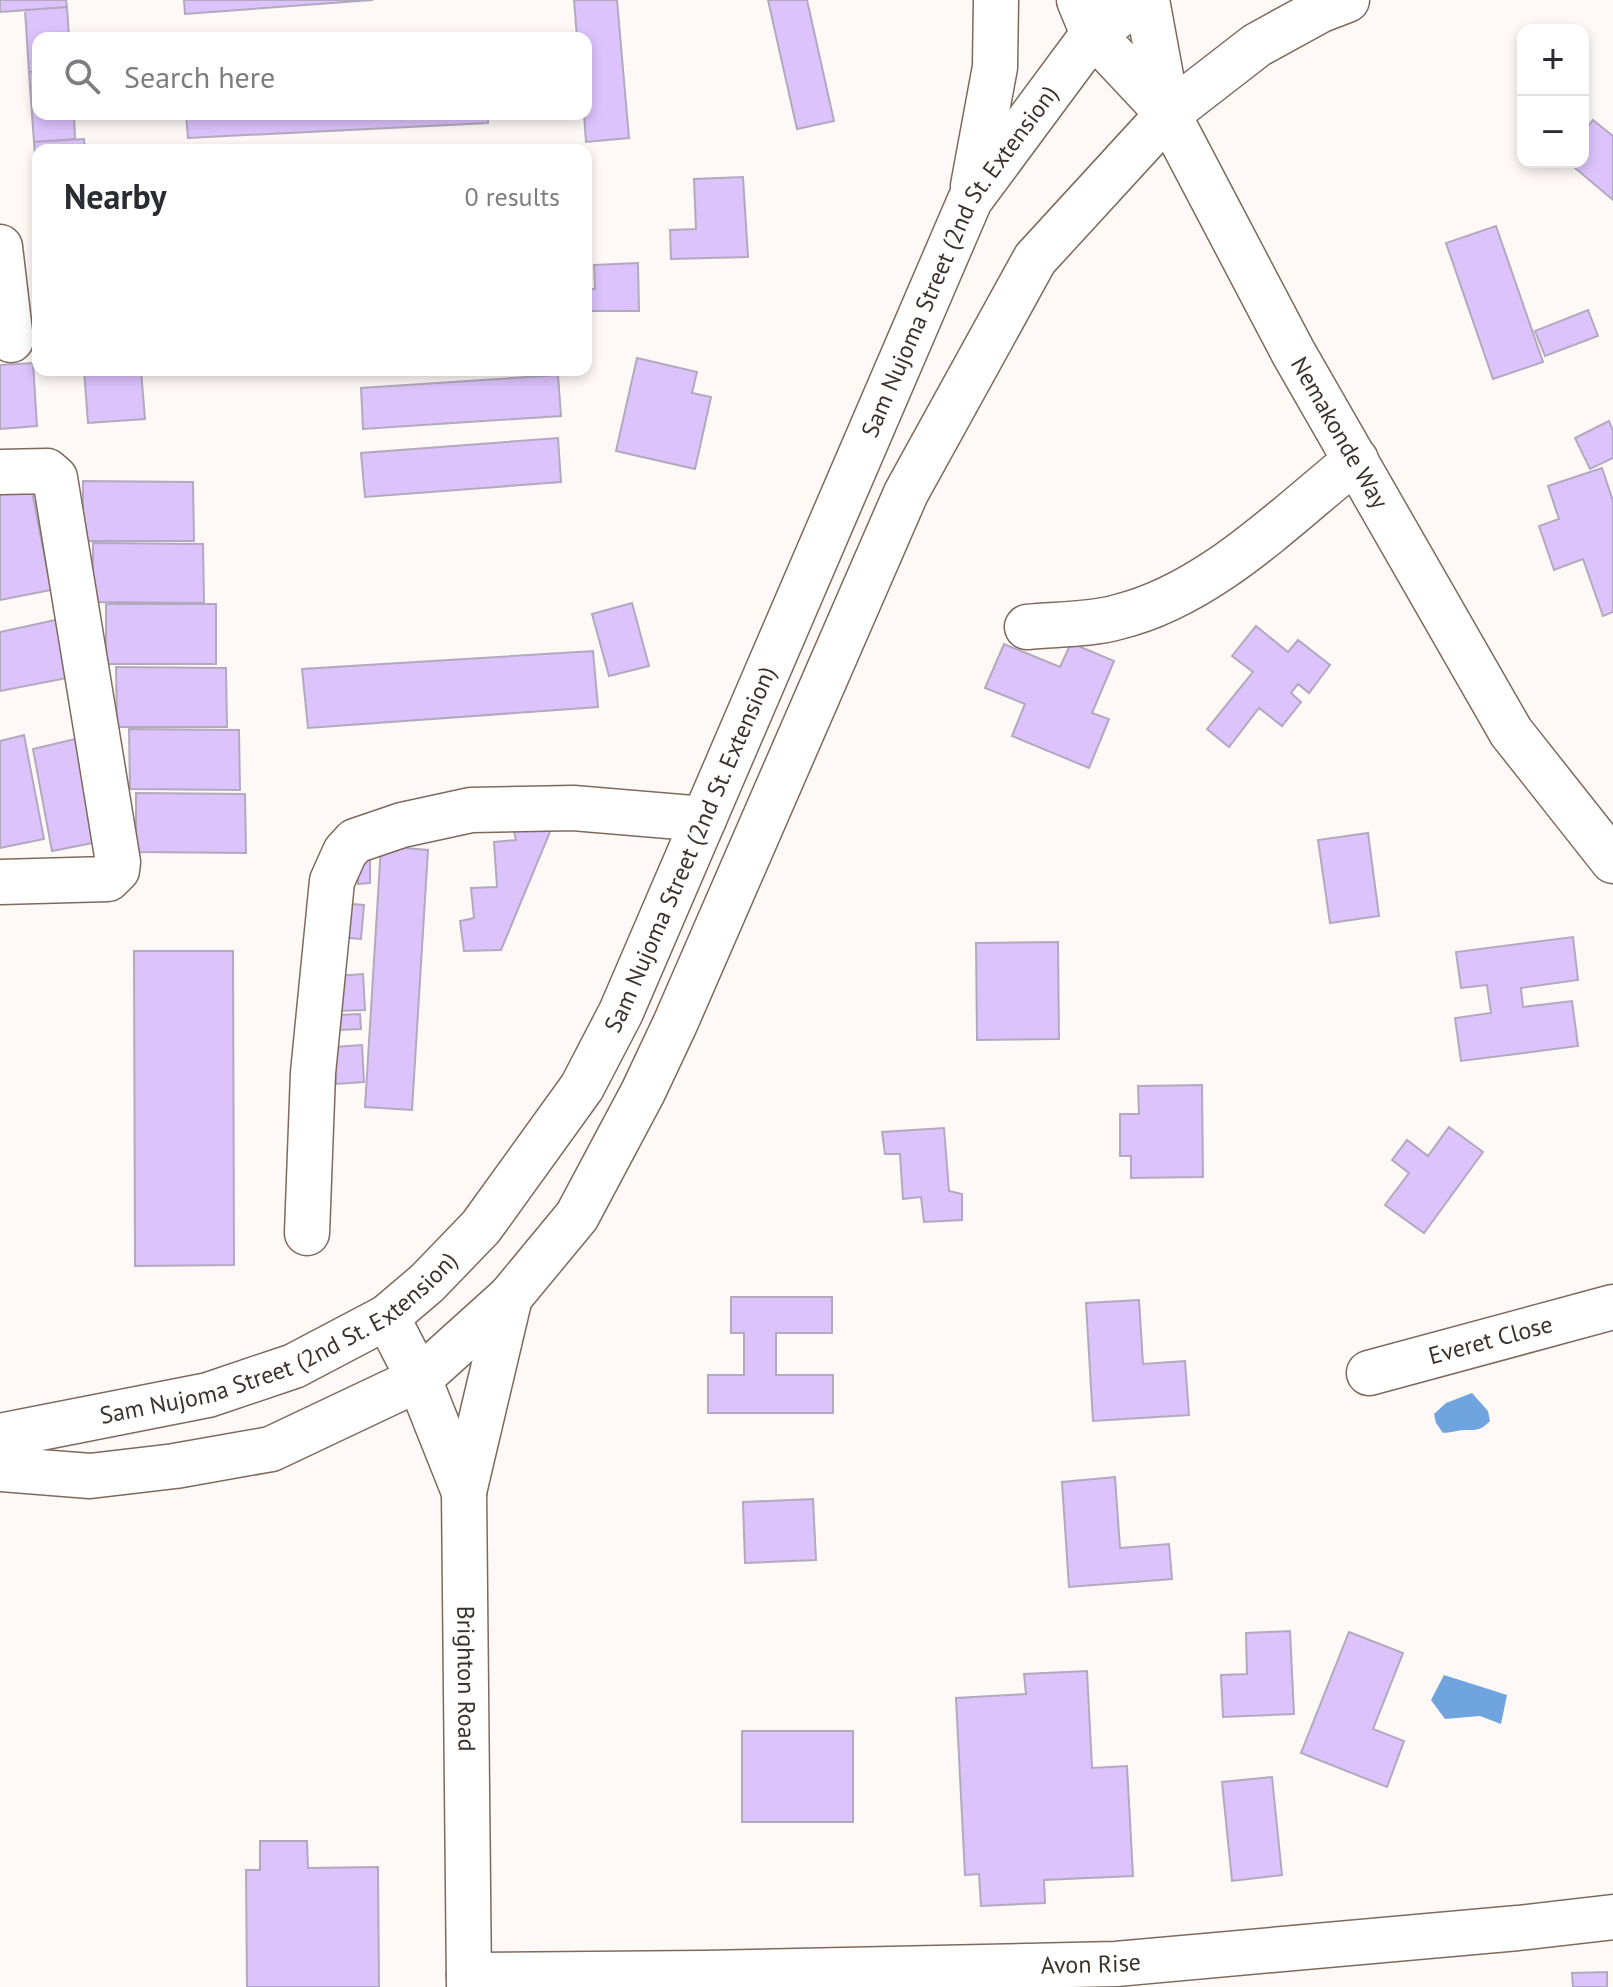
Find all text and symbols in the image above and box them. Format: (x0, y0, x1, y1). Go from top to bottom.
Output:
map controls (1517, 24, 1589, 168)
button: + (1517, 24, 1589, 96)
search box (32, 32, 592, 120)
icon: search (60, 54, 104, 98)
text: Search here (124, 57, 275, 96)
street label: Sam Nujoma Street (2nd St. Extension) (854, 79, 1065, 442)
button: − (1517, 96, 1589, 168)
text: Nearby (64, 174, 166, 218)
text: 0 results (465, 180, 560, 213)
street label: Nemakonde Way (1284, 351, 1396, 514)
street label: Sam Nujoma Street (2nd St. Extension) (597, 662, 783, 1038)
street label: Sam Nujoma Street (2nd St. Extension) (97, 1245, 464, 1431)
street label: Everet Close (1425, 1308, 1556, 1371)
street label: Brighton Road (450, 1606, 483, 1752)
street label: Avon Rise (1041, 1946, 1142, 1981)

